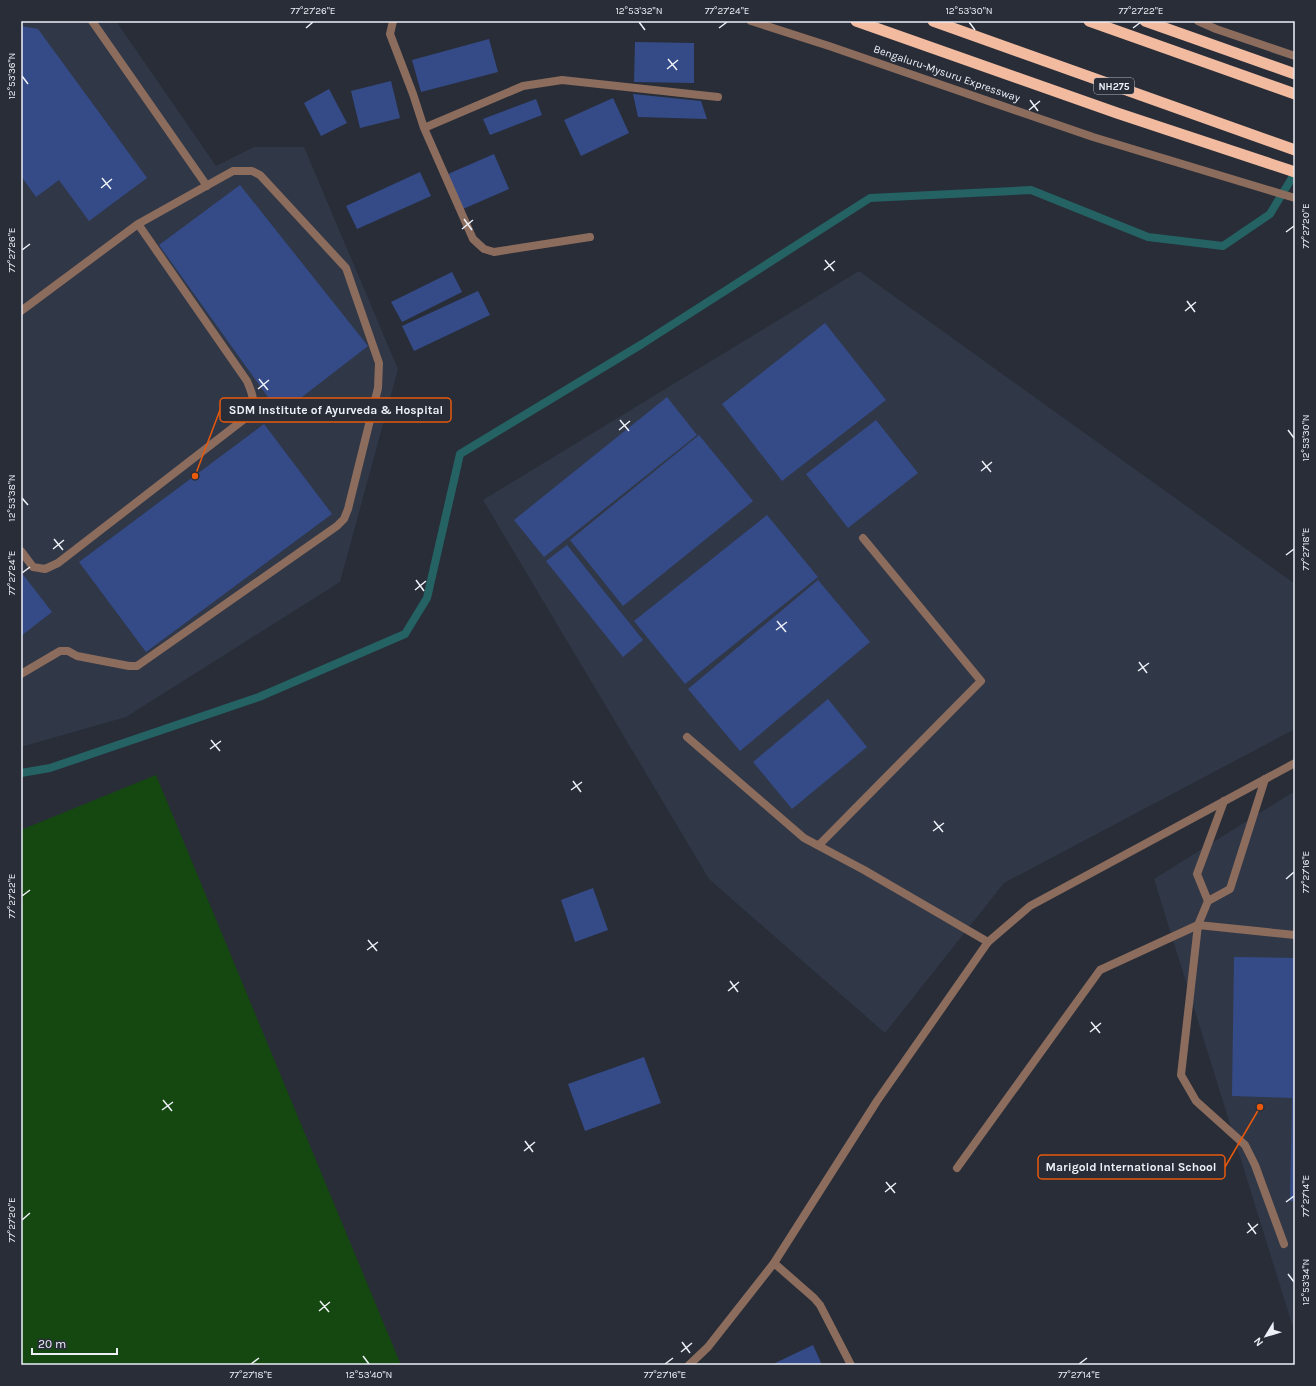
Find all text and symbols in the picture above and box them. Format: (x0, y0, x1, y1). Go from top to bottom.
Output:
text: 77°27'26"E (291, 5, 335, 17)
text: 12°53'32"N (616, 5, 663, 17)
text: 77°27'24"E (705, 5, 749, 17)
text: 12°53'30"N (945, 5, 993, 17)
text: 77°27'22"E (1119, 5, 1163, 17)
street label: Bengaluru-Mysuru Expressway (872, 42, 1022, 105)
text: 12°53'36"N (6, 53, 18, 99)
road number: NH275 (1094, 78, 1134, 94)
text: 77°27'20"E (1300, 203, 1312, 249)
text: 77°27'26"E (6, 228, 18, 272)
callout: SDM Institute of Ayurveda & Hospital (220, 398, 451, 422)
text: SDM Institute of Ayurveda & Hospital (229, 403, 443, 417)
text: 12°53'30"N (1300, 414, 1312, 462)
text: 12°53'38"N (6, 474, 18, 522)
text: 77°27'18"E (1300, 528, 1312, 570)
text: 77°27'24"E (6, 551, 18, 595)
text: 77°27'16"E (1300, 851, 1312, 893)
text: 77°27'22"E (6, 874, 18, 918)
callout: Marigold International School (1038, 1155, 1225, 1179)
text: Marigold International School (1046, 1160, 1216, 1174)
text: 77°27'14"E (1300, 1175, 1312, 1217)
text: 77°27'20"E (6, 1197, 18, 1243)
text: 12°53'34"N (1300, 1259, 1312, 1305)
north arrow (1246, 1316, 1286, 1356)
scale bar (32, 1330, 117, 1356)
text: N (1251, 1335, 1266, 1349)
text: 20 m (38, 1337, 66, 1351)
text: 77°27'18"E (230, 1369, 272, 1381)
text: 12°53'40"N (346, 1369, 392, 1381)
text: 77°27'16"E (644, 1369, 686, 1381)
text: 77°27'14"E (1058, 1369, 1100, 1381)

